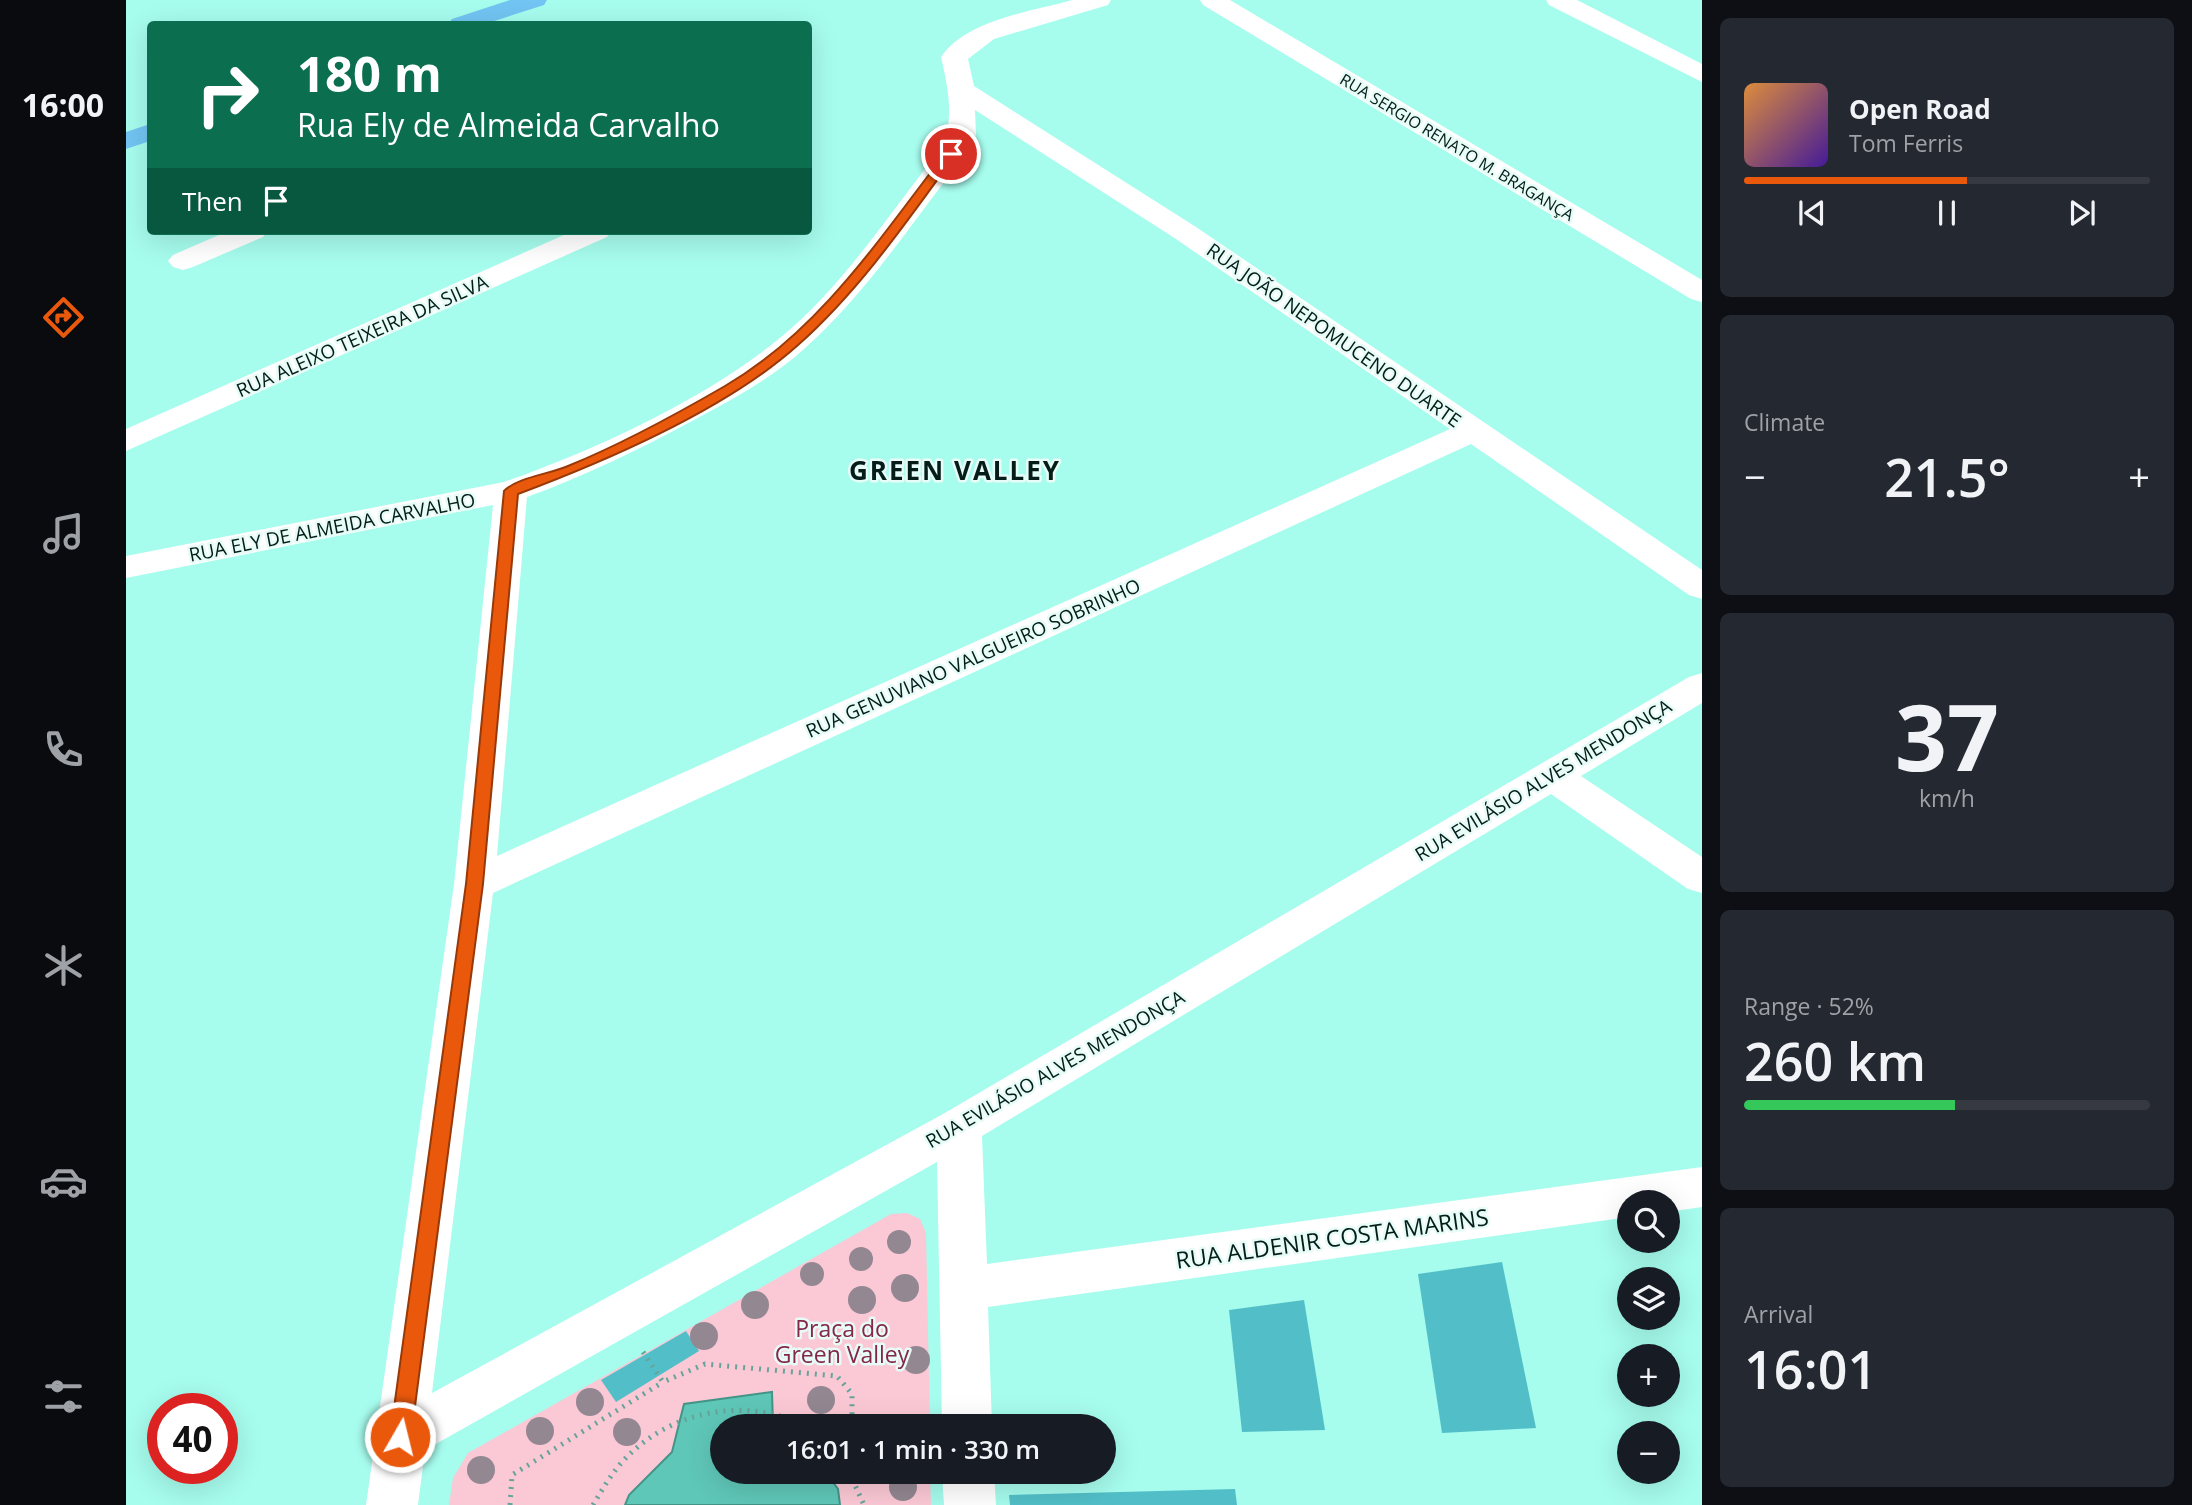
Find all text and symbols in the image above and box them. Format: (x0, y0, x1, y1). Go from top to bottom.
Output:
text: 180 m (297, 40, 442, 106)
icon: right (182, 49, 273, 140)
street label: RUA SERGIO RENATO M. BRAGANÇA (1336, 68, 1579, 226)
text: 16:00 (22, 83, 104, 126)
text: Open Road (1849, 91, 1991, 127)
text: Rua Ely de Almeida Carvalho (297, 103, 720, 146)
pin (921, 124, 981, 184)
text: Tom Ferris (1849, 127, 1963, 159)
icon: arrive (932, 135, 970, 173)
icon: arrive (257, 182, 295, 220)
text: Then (182, 183, 243, 219)
icon: previous (1793, 194, 1831, 232)
icon: pause (1928, 194, 1966, 232)
icon: next (2063, 194, 2101, 232)
street label: RUA JOÃO NEPOMUCENO DUARTE (1202, 237, 1466, 433)
street label: RUA ALEIXO TEIXEIRA DA SILVA (232, 269, 492, 403)
icon: directions (39, 293, 88, 342)
text: Climate (1744, 406, 1825, 438)
text: 21.5° (1884, 441, 2010, 512)
text: − (1744, 450, 1766, 502)
text: + (2128, 450, 2150, 502)
district label: GREEN VALLEY (849, 452, 1061, 488)
street label: RUA ELY DE ALMEIDA CARVALHO (187, 486, 477, 568)
icon: music (39, 509, 88, 558)
street label: RUA GENUVIANO VALGUEIRO SOBRINHO (802, 572, 1144, 744)
text: 37 (1895, 674, 1999, 798)
street label: RUA EVILÁSIO ALVES MENDONÇA (1410, 693, 1676, 867)
icon: phone (39, 725, 88, 774)
text: km/h (1919, 782, 1975, 814)
icon: climate (39, 941, 88, 990)
street label: RUA EVILÁSIO ALVES MENDONÇA (921, 984, 1189, 1154)
text: Range · 52% (1744, 990, 1874, 1022)
text: 260 km (1744, 1025, 1926, 1096)
icon: car (39, 1157, 88, 1206)
map controls (1617, 1190, 1680, 1484)
button: search (1617, 1190, 1680, 1253)
street label: RUA ALDENIR COSTA MARINS (1174, 1200, 1490, 1276)
button: layers (1617, 1267, 1680, 1330)
text: Arrival (1744, 1298, 1813, 1330)
park label: Praça do Green Valley (775, 1312, 910, 1370)
text: 16:01 (1744, 1333, 1877, 1404)
button: + (1617, 1344, 1680, 1407)
icon: filters (39, 1372, 88, 1421)
speed limit sign: 40 (147, 1393, 238, 1484)
position arrow (363, 1400, 437, 1474)
button: − (1617, 1421, 1680, 1484)
text: 16:01 · 1 min · 330 m (786, 1431, 1040, 1467)

